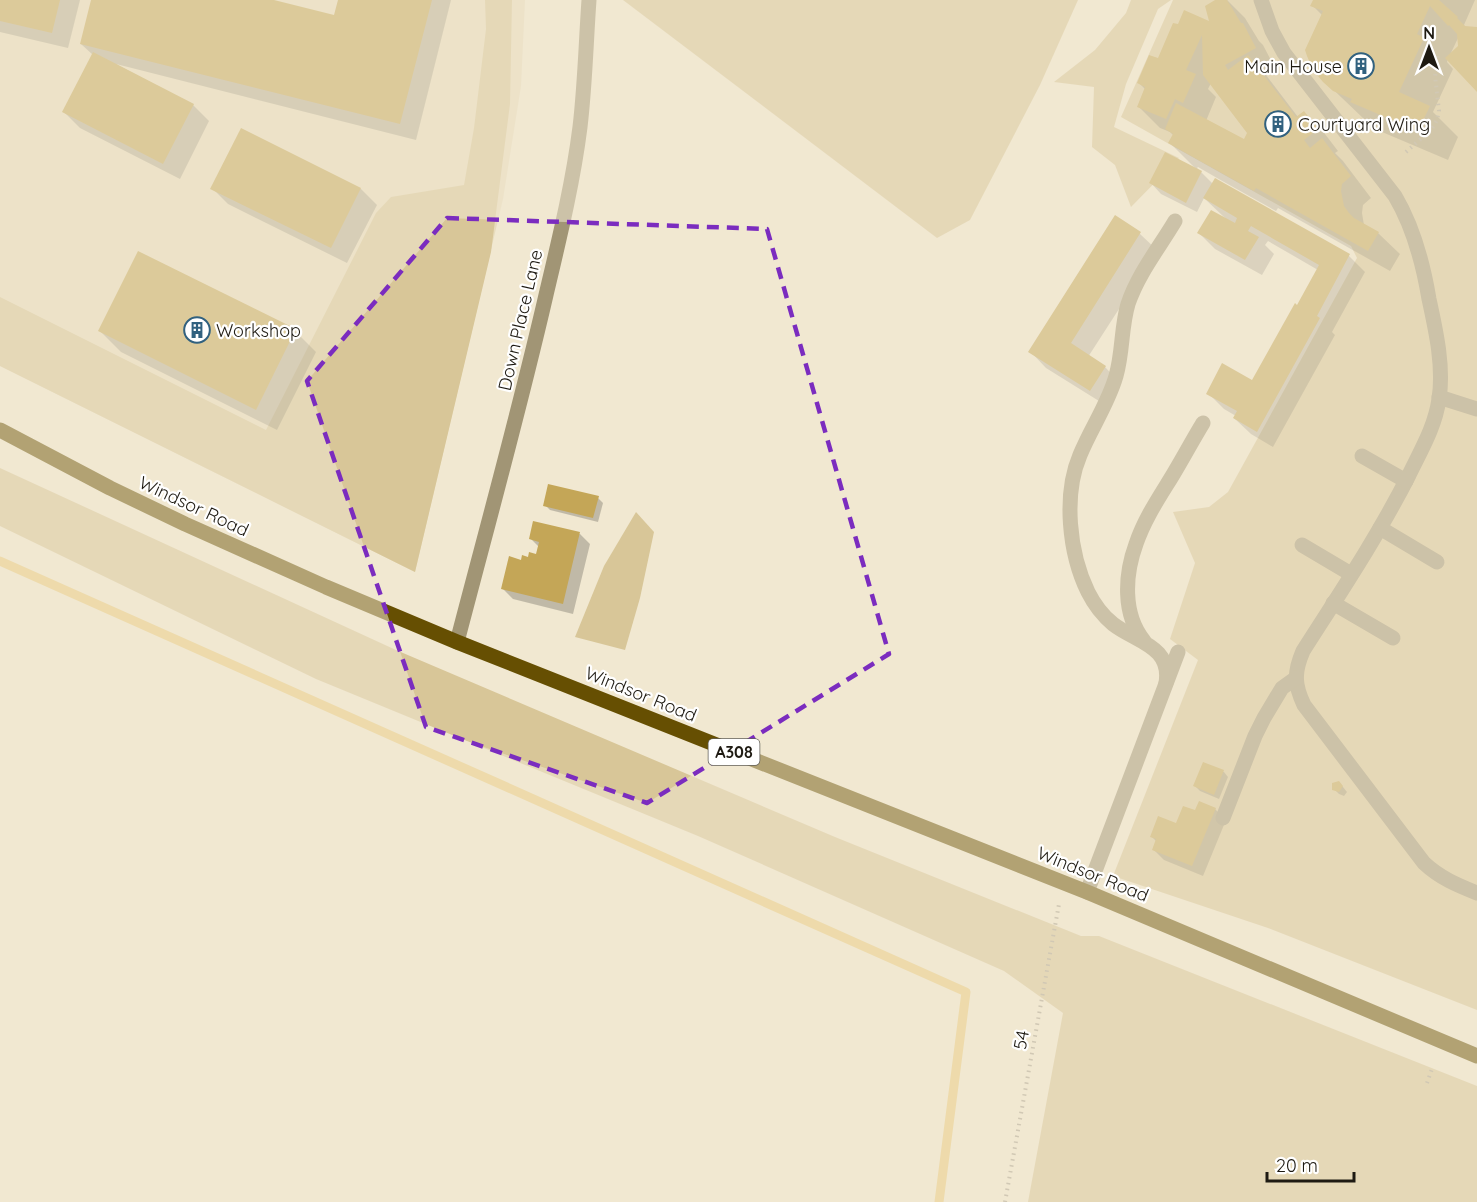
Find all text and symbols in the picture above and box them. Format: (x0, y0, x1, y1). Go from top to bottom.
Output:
north arrow (1399, 18, 1459, 78)
text: N (1423, 23, 1435, 43)
building icon: Main House (1346, 51, 1376, 81)
place label: Main House (1244, 55, 1342, 78)
building icon: Courtyard Wing (1263, 109, 1293, 139)
place label: Courtyard Wing (1298, 113, 1430, 136)
street label: Down Place Lane (493, 247, 547, 393)
building icon: Workshop (182, 315, 212, 345)
place label: Workshop (216, 319, 301, 342)
street label: Windsor Road (135, 471, 253, 541)
street label: Windsor Road (582, 661, 700, 727)
road number: A308 (708, 739, 760, 765)
street label: Windsor Road (1034, 841, 1152, 907)
street label: 54 (1008, 1029, 1034, 1051)
scale bar (1267, 1145, 1354, 1183)
text: 20 m (1276, 1154, 1318, 1177)

